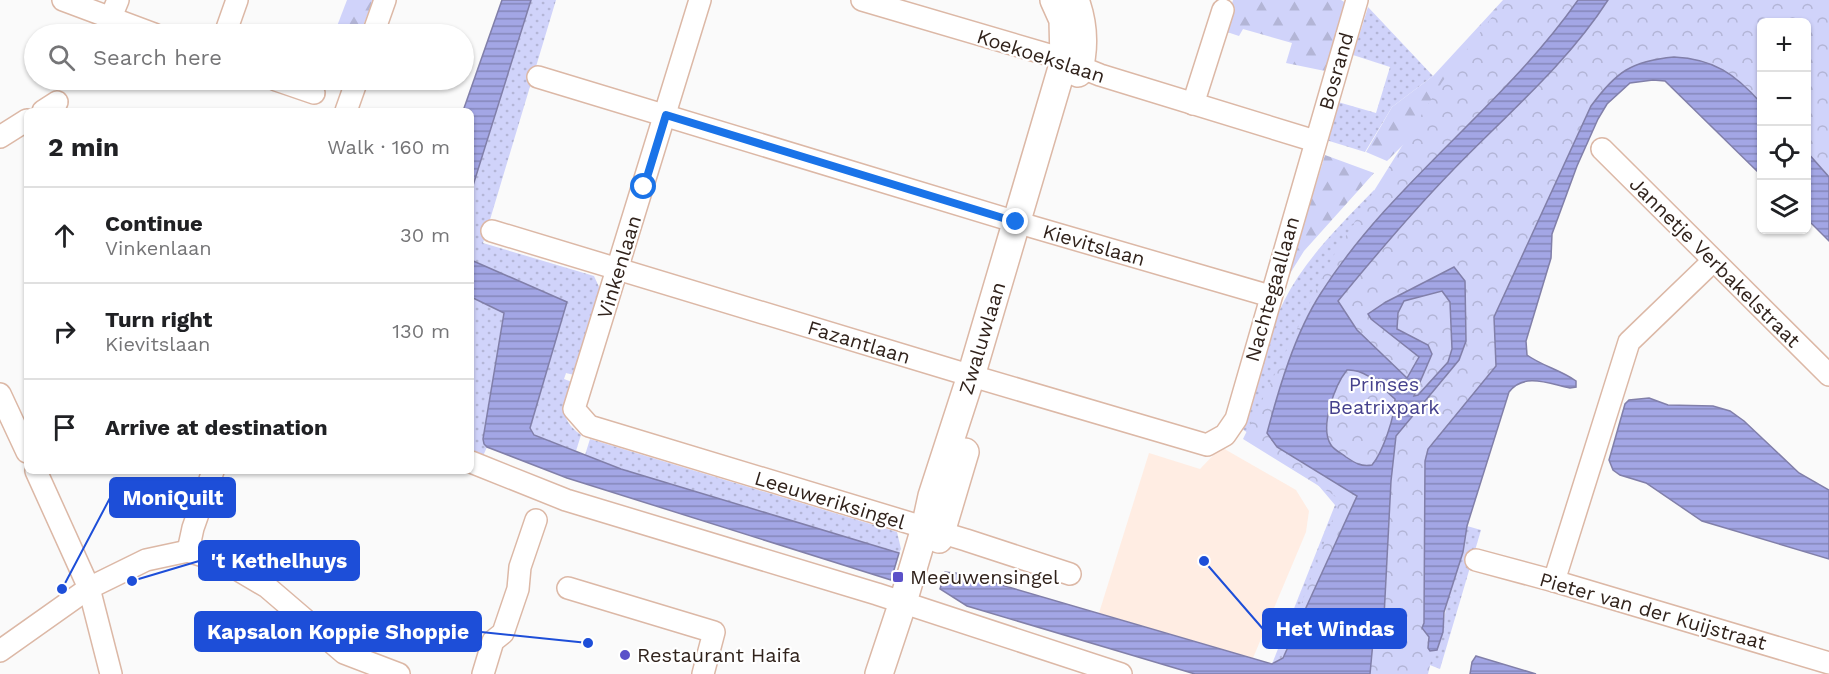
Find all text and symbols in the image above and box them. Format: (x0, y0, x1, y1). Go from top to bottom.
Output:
map controls (1757, 18, 1811, 234)
button: + (1757, 18, 1811, 72)
search box (24, 24, 474, 90)
street label: Koekoekslaan (974, 24, 1108, 88)
street label: Bosrand (1313, 29, 1359, 113)
icon: search (45, 41, 78, 74)
text: Search here (93, 45, 222, 70)
button: − (1757, 72, 1811, 126)
button: locate (1757, 126, 1811, 180)
text: 2 min (48, 132, 119, 162)
text: Walk · 160 m (327, 135, 450, 159)
street label: Jannetje Verbakelstraat (1625, 172, 1806, 353)
route start (630, 173, 656, 199)
button: layers (1757, 180, 1811, 234)
route end (1002, 208, 1028, 234)
text: Continue (105, 211, 203, 236)
street label: Vinkenlaan (592, 212, 646, 322)
street label: Nachtegaallaan (1240, 214, 1304, 364)
icon: ahead (48, 219, 81, 252)
street label: Kievitslaan (1040, 219, 1148, 271)
text: 30 m (400, 223, 450, 247)
text: Vinkenlaan (105, 236, 212, 260)
street label: Zwaluwlaan (954, 279, 1010, 397)
text: Turn right (105, 307, 212, 332)
icon: right (48, 315, 81, 348)
street label: Fazantlaan (805, 315, 913, 369)
text: 130 m (392, 319, 450, 343)
text: Kievitslaan (105, 332, 210, 356)
park label: Prinses Beatrixpark (1328, 372, 1440, 419)
icon: arrive (48, 411, 81, 444)
text: Arrive at destination (105, 415, 328, 440)
street label: Leeuweriksingel (752, 466, 908, 534)
callout: MoniQuilt (110, 478, 235, 517)
text: MoniQuilt (122, 485, 224, 510)
callout: 't Kethelhuys (199, 541, 359, 580)
text: 't Kethelhuys (211, 548, 347, 573)
place label: Meeuwensingel (910, 565, 1059, 589)
street label: Pieter van der Kuijstraat (1537, 567, 1770, 655)
marker: Meeuwensingel (891, 570, 905, 584)
callout: Het Windas (1263, 609, 1406, 648)
callout: Kapsalon Koppie Shoppie (195, 612, 481, 651)
text: Het Windas (1276, 616, 1394, 641)
text: Kapsalon Koppie Shoppie (207, 619, 469, 644)
place label: Restaurant Haifa (637, 643, 801, 667)
marker: Restaurant Haifa (618, 648, 632, 662)

